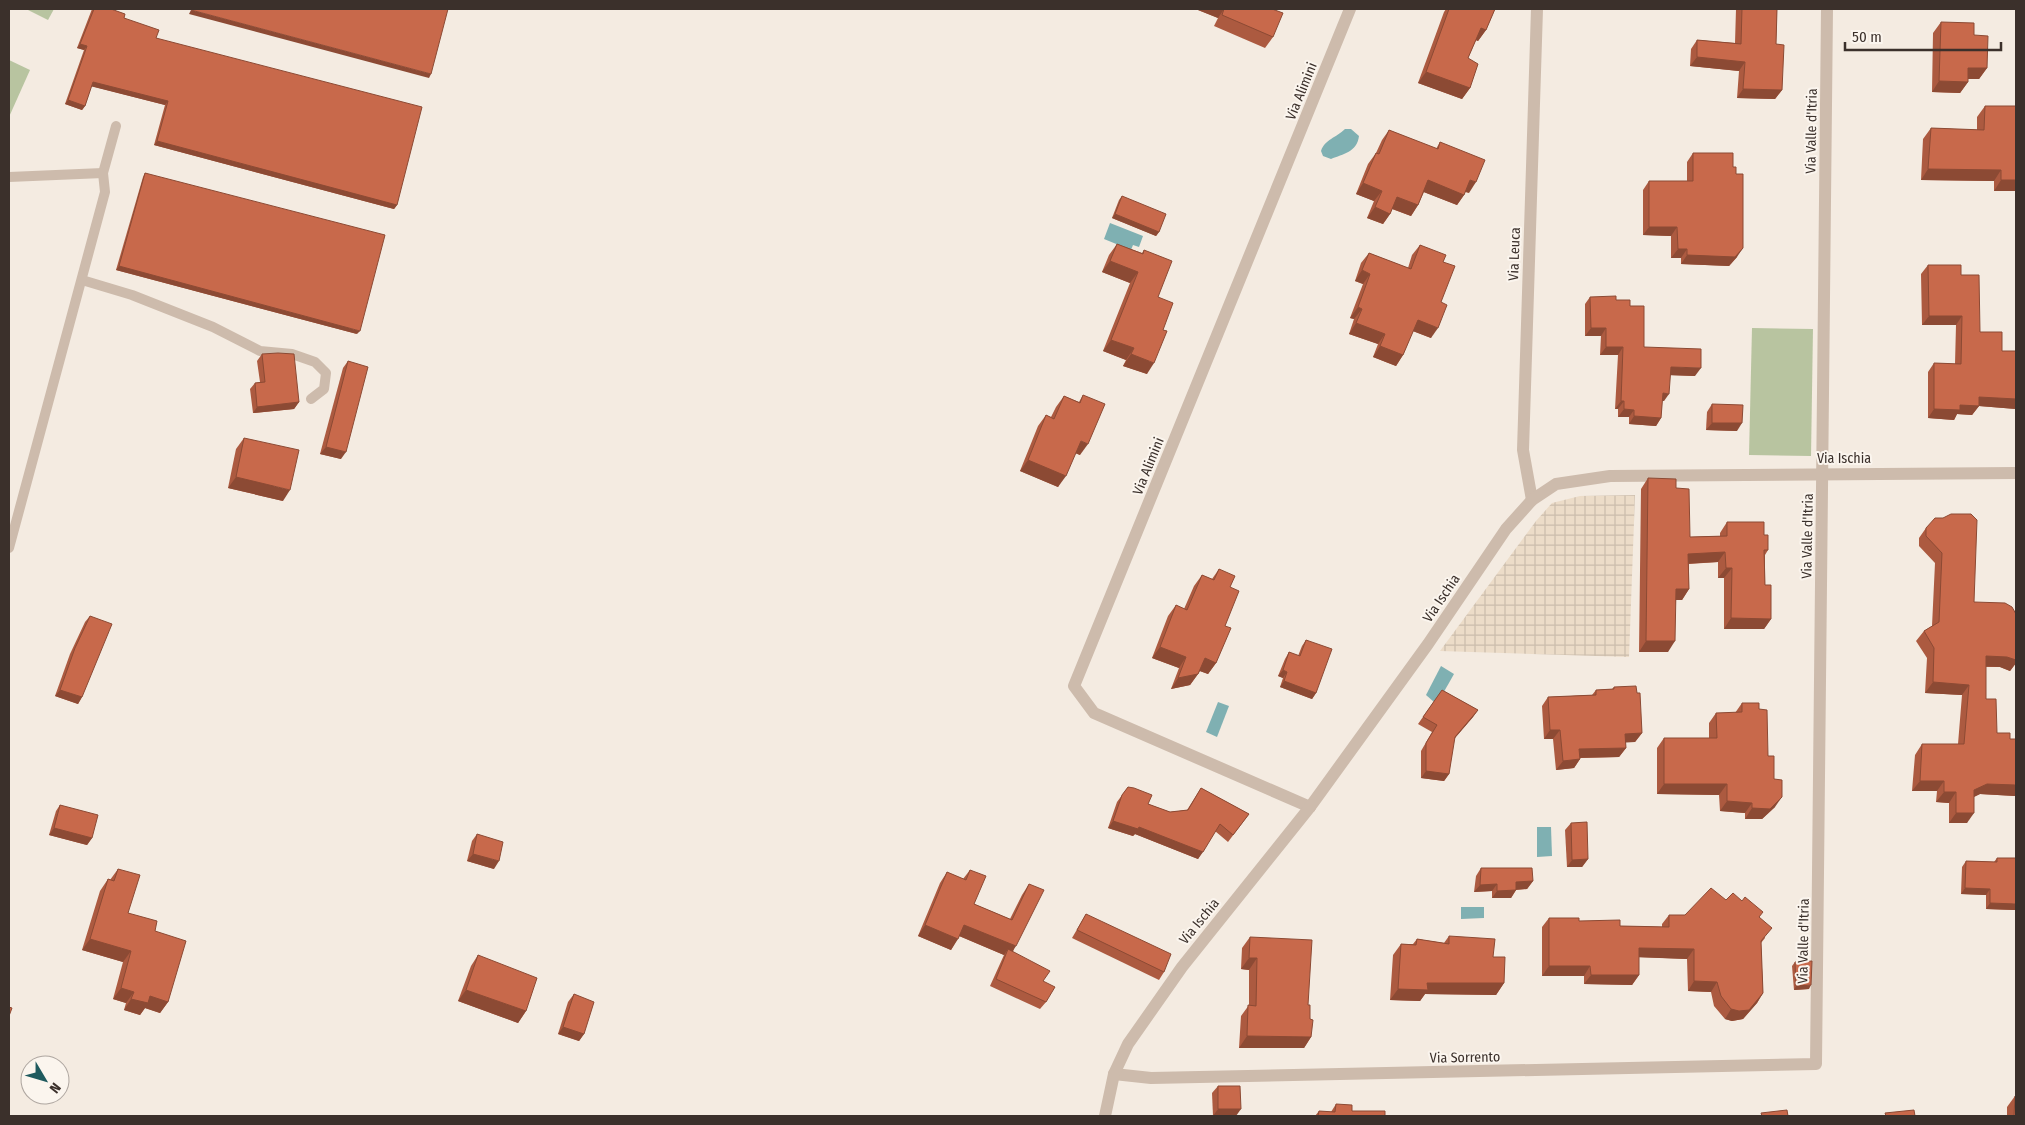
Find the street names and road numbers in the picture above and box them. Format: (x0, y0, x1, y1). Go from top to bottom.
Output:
street label: Via Alimini (1282, 60, 1321, 122)
street label: Via Valle d'Itria (1802, 88, 1821, 174)
street label: Via Leuca (1505, 227, 1524, 281)
street label: Via Alimini (1129, 435, 1168, 497)
street label: Via Ischia (1817, 450, 1871, 467)
street label: Via Valle d'Itria (1798, 493, 1817, 579)
street label: Via Ischia (1419, 571, 1464, 626)
street label: Via Ischia (1176, 895, 1223, 948)
street label: Via Valle d'Itria (1794, 898, 1813, 984)
street label: Via Sorrento (1430, 1048, 1500, 1067)

